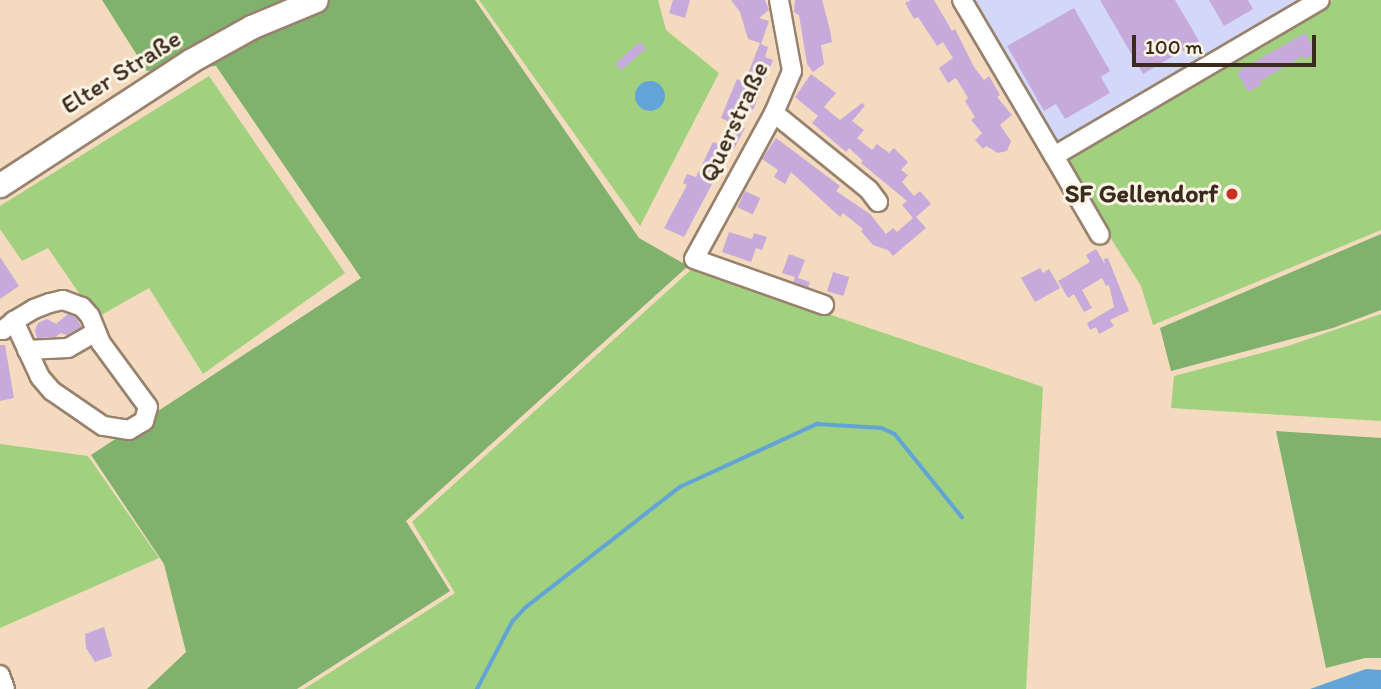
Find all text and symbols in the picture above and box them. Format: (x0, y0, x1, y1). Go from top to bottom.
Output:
scale bar (1136, 21, 1320, 65)
street label: Elter Straße (55, 23, 187, 121)
text: 100 m (1145, 34, 1203, 59)
street label: Querstraße (693, 57, 775, 187)
place label: SF Gellendorf (1065, 178, 1218, 210)
marker: SF Gellendorf (1224, 186, 1240, 202)

